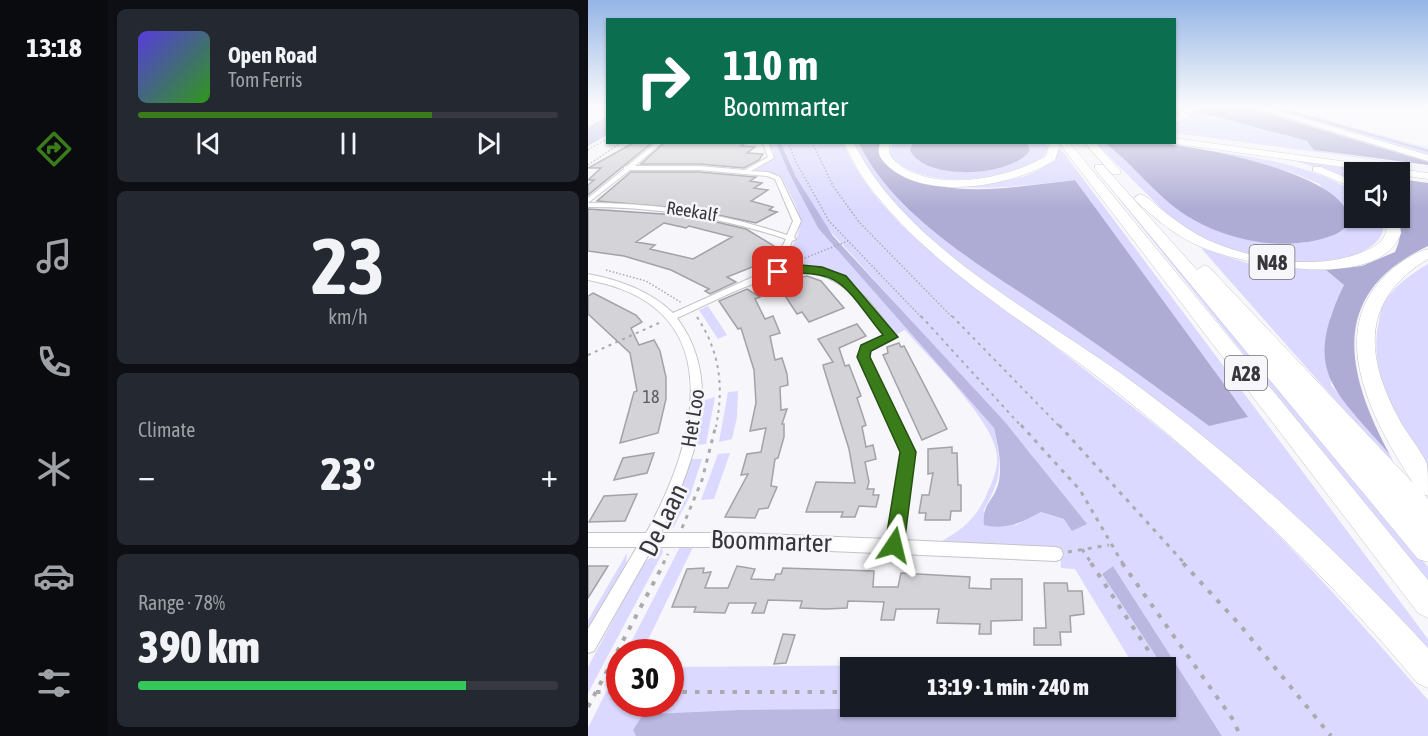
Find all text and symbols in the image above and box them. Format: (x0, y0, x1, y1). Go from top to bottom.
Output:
text: 13:18 (26, 32, 82, 63)
text: 110 m (723, 41, 818, 89)
text: Open Road (228, 42, 317, 68)
icon: right (624, 42, 702, 120)
text: Tom Ferris (228, 68, 302, 91)
text: Boommarter (723, 91, 848, 122)
icon: previous (192, 127, 225, 160)
icon: pause (332, 127, 365, 160)
icon: next (472, 127, 505, 160)
icon: directions (33, 128, 75, 170)
map controls (1344, 162, 1410, 228)
button: sound (1344, 162, 1410, 228)
street label: Reekalf (665, 197, 719, 225)
text: 23 (311, 221, 385, 311)
icon: music (33, 235, 75, 277)
road number: N48 (1250, 245, 1294, 279)
pin (752, 246, 803, 297)
icon: arrive (761, 255, 794, 288)
text: km/h (328, 305, 368, 328)
icon: phone (33, 341, 75, 383)
road number: A28 (1225, 356, 1267, 390)
house number: 18 (643, 386, 659, 407)
street label: Het Loo (676, 387, 708, 449)
text: Climate (138, 418, 195, 441)
icon: climate (33, 448, 75, 490)
text: 23° (321, 448, 375, 500)
text: − (138, 456, 155, 494)
text: + (541, 456, 558, 494)
street label: De Laan (633, 479, 693, 561)
position arrow (862, 513, 926, 577)
street label: Boommarter (710, 524, 832, 558)
icon: car (33, 555, 75, 597)
text: Range · 78% (138, 591, 225, 614)
text: 390 km (138, 621, 260, 673)
speed limit sign: 30 (606, 639, 684, 717)
icon: filters (33, 662, 75, 704)
text: 13:19 · 1 min · 240 m (927, 674, 1089, 700)

